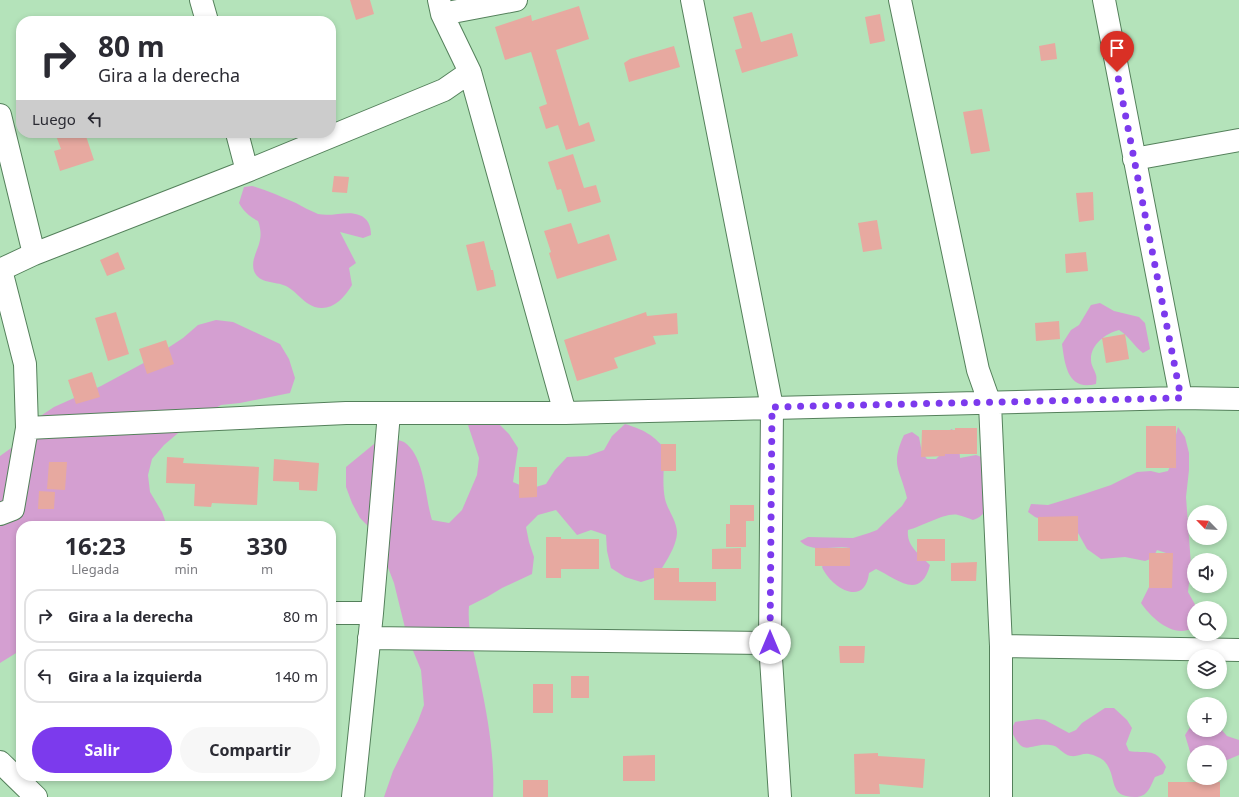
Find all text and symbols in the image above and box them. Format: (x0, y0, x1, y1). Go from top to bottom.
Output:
text: 80 m (98, 27, 165, 65)
pin (1100, 31, 1134, 72)
icon: right (32, 32, 84, 84)
icon: arrive (1106, 37, 1128, 59)
text: Gira a la derecha (98, 63, 240, 87)
icon: left (84, 108, 106, 130)
text: Luego (32, 109, 76, 129)
north arrow (1187, 505, 1227, 545)
map controls (1187, 505, 1227, 785)
text: 16:23 (64, 529, 126, 562)
text: 5 (179, 529, 193, 562)
text: 330 (246, 529, 288, 562)
button: sound (1187, 553, 1227, 593)
text: Llegada (71, 560, 119, 578)
text: min (174, 560, 198, 578)
text: m (261, 560, 273, 578)
button: search (1187, 601, 1227, 641)
icon: right (34, 605, 56, 627)
text: Gira a la derecha (68, 606, 193, 626)
text: 80 m (283, 606, 318, 626)
position arrow (749, 622, 791, 664)
button: layers (1187, 649, 1227, 689)
icon: left (34, 665, 56, 687)
text: Gira a la izquierda (68, 666, 202, 686)
text: 140 m (274, 666, 318, 686)
button: + (1187, 697, 1227, 737)
button: Salir (32, 727, 172, 773)
button: Compartir (180, 727, 320, 773)
button: − (1187, 745, 1227, 785)

